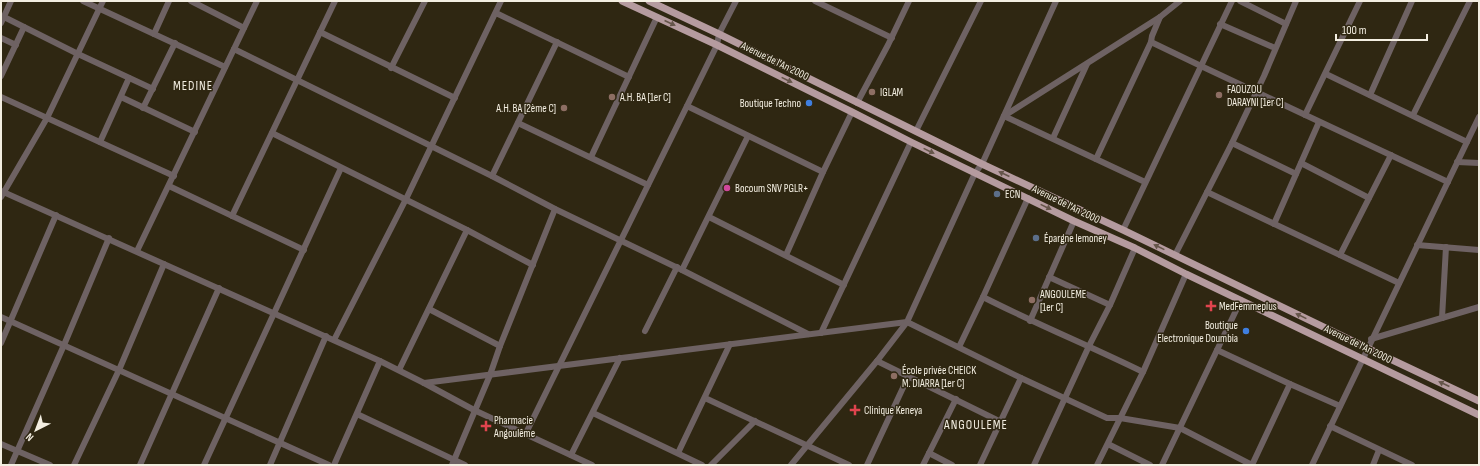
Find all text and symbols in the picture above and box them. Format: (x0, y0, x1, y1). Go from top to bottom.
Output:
scale bar (1336, 16, 1427, 42)
one-way arrow (665, 21, 677, 27)
text: 100 m (1342, 23, 1367, 38)
street label: Avenue de l'An 2000 (738, 39, 811, 83)
one-way arrow (782, 77, 793, 83)
district label: MEDINE (173, 78, 213, 94)
place label: FAOUZOU DARAYNI [1er C] (1227, 83, 1283, 109)
place label: IGLAM (880, 86, 903, 99)
marker: IGLAM (867, 87, 877, 97)
marker: FAOUZOU DARAYNI [1er C] (1214, 90, 1224, 100)
place label: A.H. BA [1er C] (619, 91, 671, 104)
marker: A.H. BA [1er C] (607, 92, 617, 102)
place label: Boutique Techno (740, 97, 801, 110)
marker: Boutique Techno (804, 98, 814, 108)
place label: A.H. BA [2ème C] (495, 102, 556, 115)
marker: A.H. BA [2ème C] (559, 103, 569, 113)
one-way arrow (923, 148, 934, 154)
one-way arrow (998, 171, 1009, 177)
place label: Bocoum SNV PGLR+ (735, 182, 809, 195)
street label: Avenue de l'An 2000 (1029, 182, 1102, 226)
marker: Bocoum SNV PGLR+ (722, 183, 732, 193)
place label: ECN (1005, 188, 1020, 201)
marker: ECN (992, 189, 1002, 199)
one-way arrow (1040, 204, 1052, 210)
place label: Épargne lemoney (1044, 232, 1108, 245)
marker: Épargne lemoney (1031, 233, 1041, 243)
one-way arrow (1153, 244, 1165, 250)
place label: ANGOULEME [1er C] (1039, 288, 1086, 314)
marker: ANGOULEME [1er C] (1027, 295, 1037, 305)
place label: MedFemmeplus (1219, 300, 1277, 313)
marker: MedFemmeplus (1206, 301, 1216, 311)
one-way arrow (1295, 313, 1307, 319)
place label: Boutique Electronique Doumbia (1157, 319, 1238, 345)
street label: Avenue de l'An 2000 (1321, 322, 1394, 366)
marker: Boutique Electronique Doumbia (1241, 326, 1251, 336)
place label: École privée CHEICK M. DIARRA [1er C] (902, 364, 976, 390)
marker: École privée CHEICK M. DIARRA [1er C] (889, 371, 899, 381)
one-way arrow (1438, 381, 1449, 387)
marker: Clinique Keneya (849, 404, 861, 416)
place label: Clinique Keneya (864, 404, 922, 417)
north arrow (16, 410, 56, 450)
place label: Pharmacie Angoulême (493, 414, 535, 440)
district label: ANGOULEME (943, 417, 1008, 433)
marker: Pharmacie Angoulême (481, 421, 491, 431)
text: N (23, 430, 36, 444)

